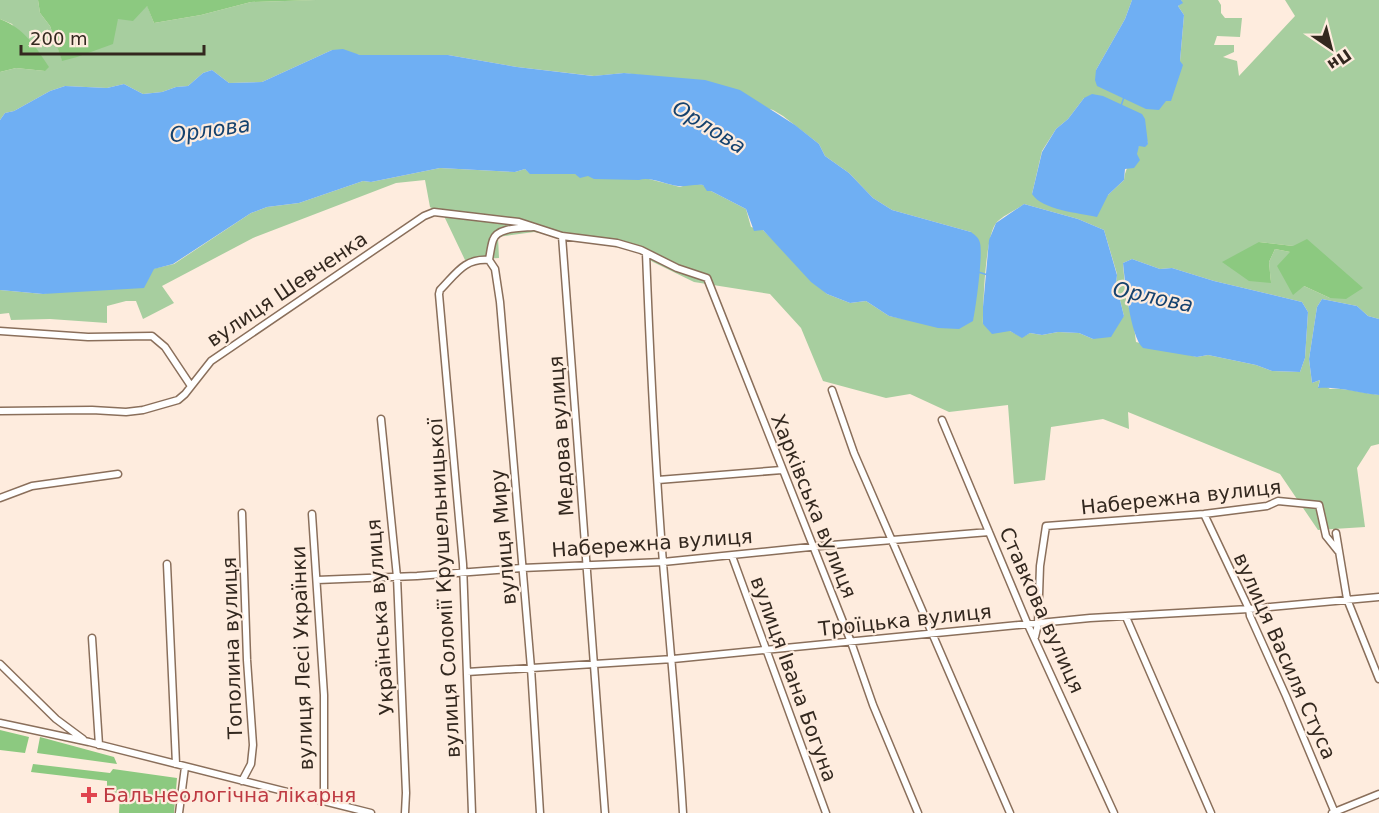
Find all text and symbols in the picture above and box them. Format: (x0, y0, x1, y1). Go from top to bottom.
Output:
scale bar (21, 18, 204, 56)
north arrow (1301, 18, 1361, 78)
text: 200 m (30, 28, 88, 49)
text: Пн (1324, 45, 1355, 75)
water label: Орлова (668, 95, 750, 159)
water label: Орлова (168, 112, 252, 148)
street label: вулиця Шевченка (202, 226, 372, 352)
water label: Орлова (1111, 277, 1195, 317)
street label: Медова вулиця (543, 355, 579, 517)
street label: Харківська вулиця (766, 410, 862, 602)
street label: вулиця Соломії Крушельницької (423, 417, 465, 759)
street label: вулиця Миру (485, 468, 521, 606)
street label: Набережна вулиця (1079, 475, 1283, 519)
street label: Українська вулиця (361, 518, 399, 716)
street label: Ставкова вулиця (995, 523, 1089, 697)
street label: Набережна вулиця (551, 524, 753, 562)
street label: вулиця Лесі Українки (286, 545, 318, 771)
street label: вулиця Василя Стуса (1229, 549, 1341, 763)
street label: Тополина вулиця (217, 556, 247, 741)
street label: вулиця Івана Богуна (746, 573, 842, 785)
street label: Троїцька вулиця (816, 599, 993, 641)
place label: Бальнеологічна лікарня (103, 783, 356, 807)
marker: Бальнеологічна лікарня (80, 786, 98, 804)

